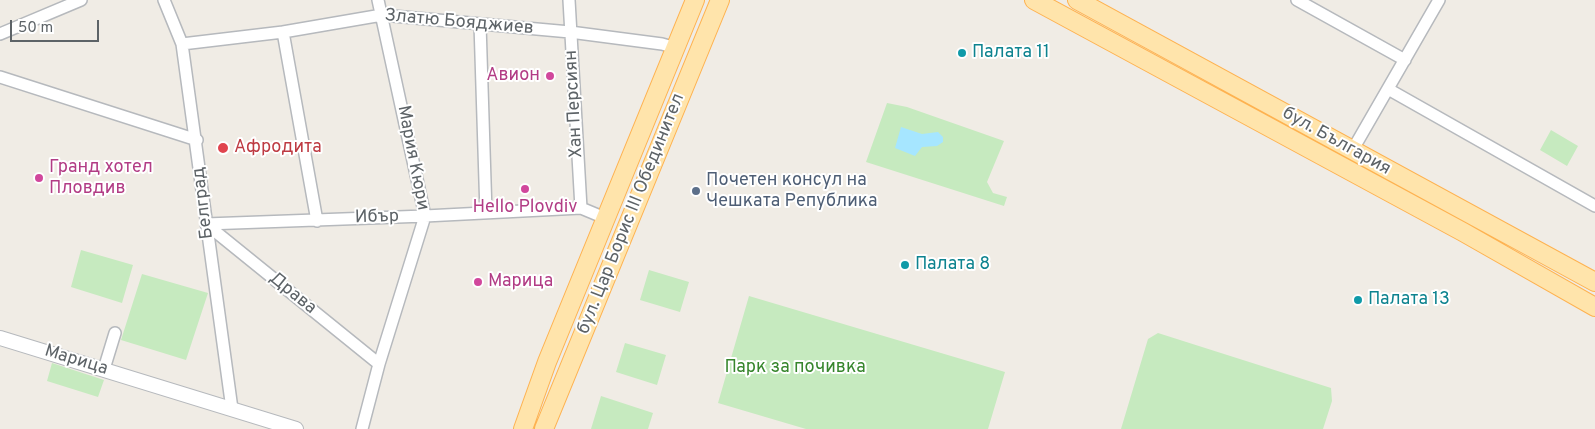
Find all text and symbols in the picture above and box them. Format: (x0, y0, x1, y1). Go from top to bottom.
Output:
street label: Златю Бояджиев (384, 6, 534, 40)
scale bar (12, 10, 101, 42)
text: 50 m (18, 19, 53, 38)
place label: Палата 11 (972, 42, 1050, 64)
marker: Палата 11 (956, 47, 968, 59)
street label: Хан Персиян (561, 49, 589, 159)
place label: Авион (486, 65, 540, 87)
marker: Авион (544, 70, 556, 82)
street label: бул. Цар Борис III Обединител (574, 91, 690, 337)
street label: бул. България (1278, 103, 1394, 181)
street label: Мария Кюри (391, 104, 433, 212)
place label: Афродита (234, 137, 322, 159)
marker: Афродита (216, 141, 230, 155)
place label: Гранд хотел Пловдив (49, 157, 153, 200)
street label: Белград (189, 166, 219, 240)
place label: Почетен консул на Чешката Република (706, 170, 878, 212)
marker: Гранд хотел Пловдив (33, 172, 45, 184)
marker: Hello Plovdiv (519, 183, 531, 195)
marker: Почетен консул на Чешката Република (690, 185, 702, 197)
place label: Hello Plovdiv (472, 197, 578, 219)
street label: Ибър (355, 206, 399, 230)
place label: Палата 8 (915, 254, 990, 276)
marker: Палата 8 (899, 259, 911, 271)
street label: Драва (264, 268, 320, 320)
place label: Марица (488, 271, 553, 293)
marker: Марица (472, 276, 484, 288)
place label: Палата 13 (1368, 289, 1450, 311)
marker: Палата 13 (1352, 294, 1364, 306)
street label: Марица (42, 341, 110, 381)
park label: Парк за почивка (724, 357, 866, 379)

